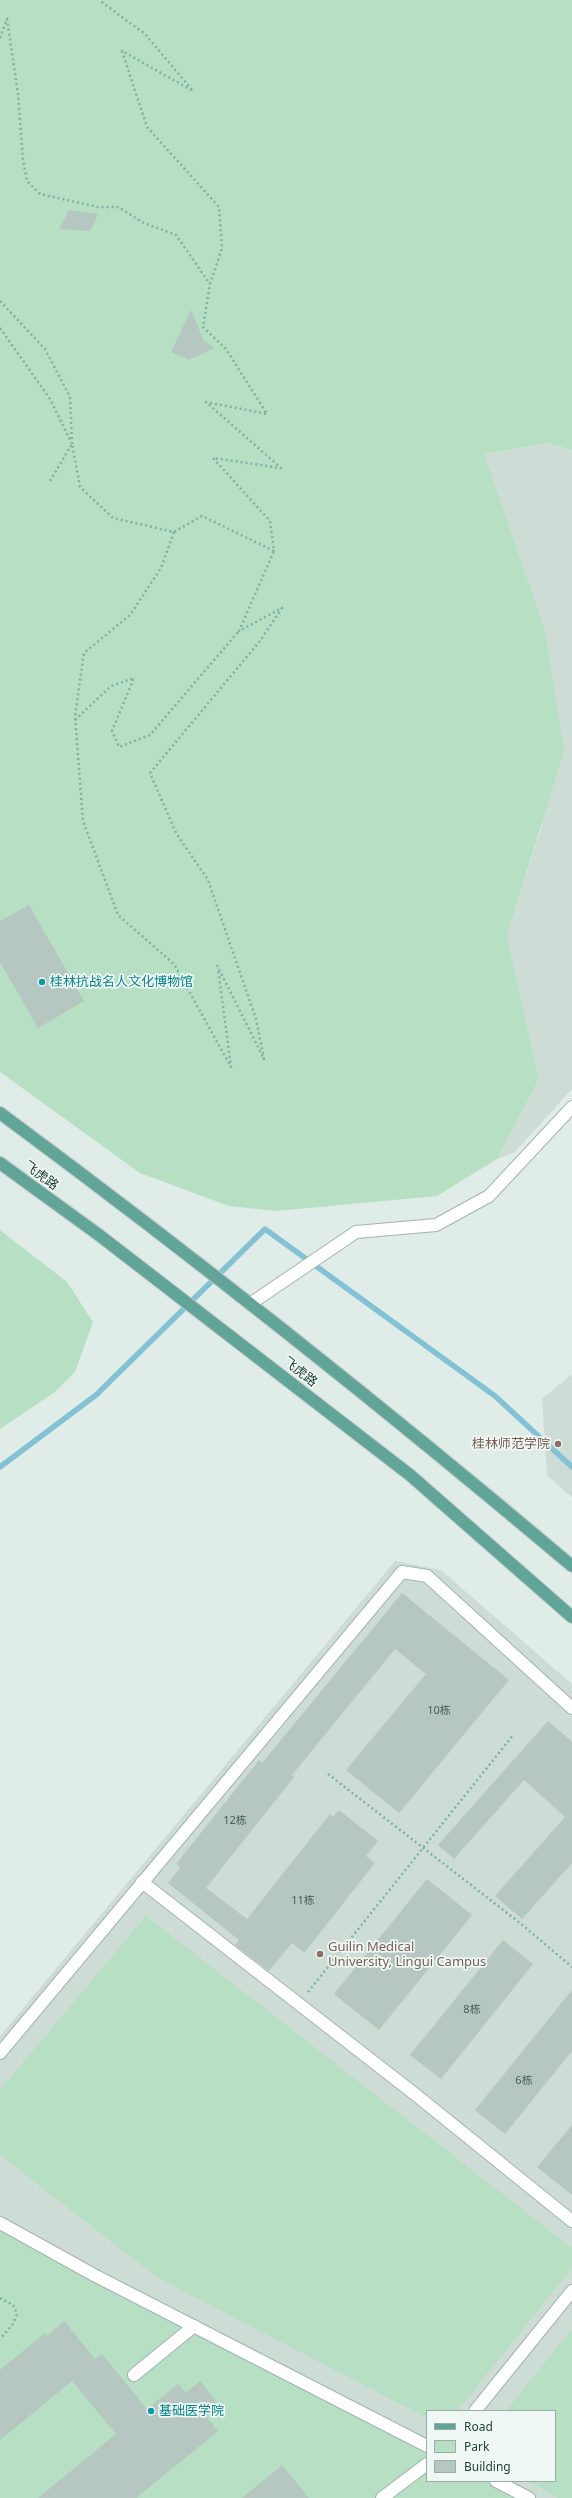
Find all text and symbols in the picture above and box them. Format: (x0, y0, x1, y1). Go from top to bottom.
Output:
place label: 桂林抗战名人文化博物馆 (50, 974, 193, 990)
marker: 桂林抗战名人文化博物馆 (37, 977, 47, 987)
street label: 飞虎路 (21, 1158, 61, 1194)
street label: 飞虎路 (280, 1354, 320, 1390)
place label: 桂林师范学院 (472, 1436, 550, 1452)
marker: 桂林师范学院 (553, 1439, 563, 1449)
house number: 10栋 (427, 1704, 451, 1718)
house number: 12栋 (223, 1814, 247, 1828)
house number: 11栋 (291, 1894, 315, 1908)
place label: Guilin Medical University, Lingui Campus (328, 1939, 486, 1970)
marker: Guilin Medical University, Lingui Campus (315, 1949, 325, 1959)
house number: 8栋 (463, 2003, 481, 2017)
house number: 6栋 (515, 2074, 533, 2088)
place label: 基础医学院 (159, 2403, 224, 2419)
marker: 基础医学院 (146, 2406, 156, 2416)
legend (426, 2410, 556, 2482)
text: Road (464, 2418, 493, 2435)
text: Park (464, 2438, 489, 2455)
text: Building (464, 2458, 511, 2475)

